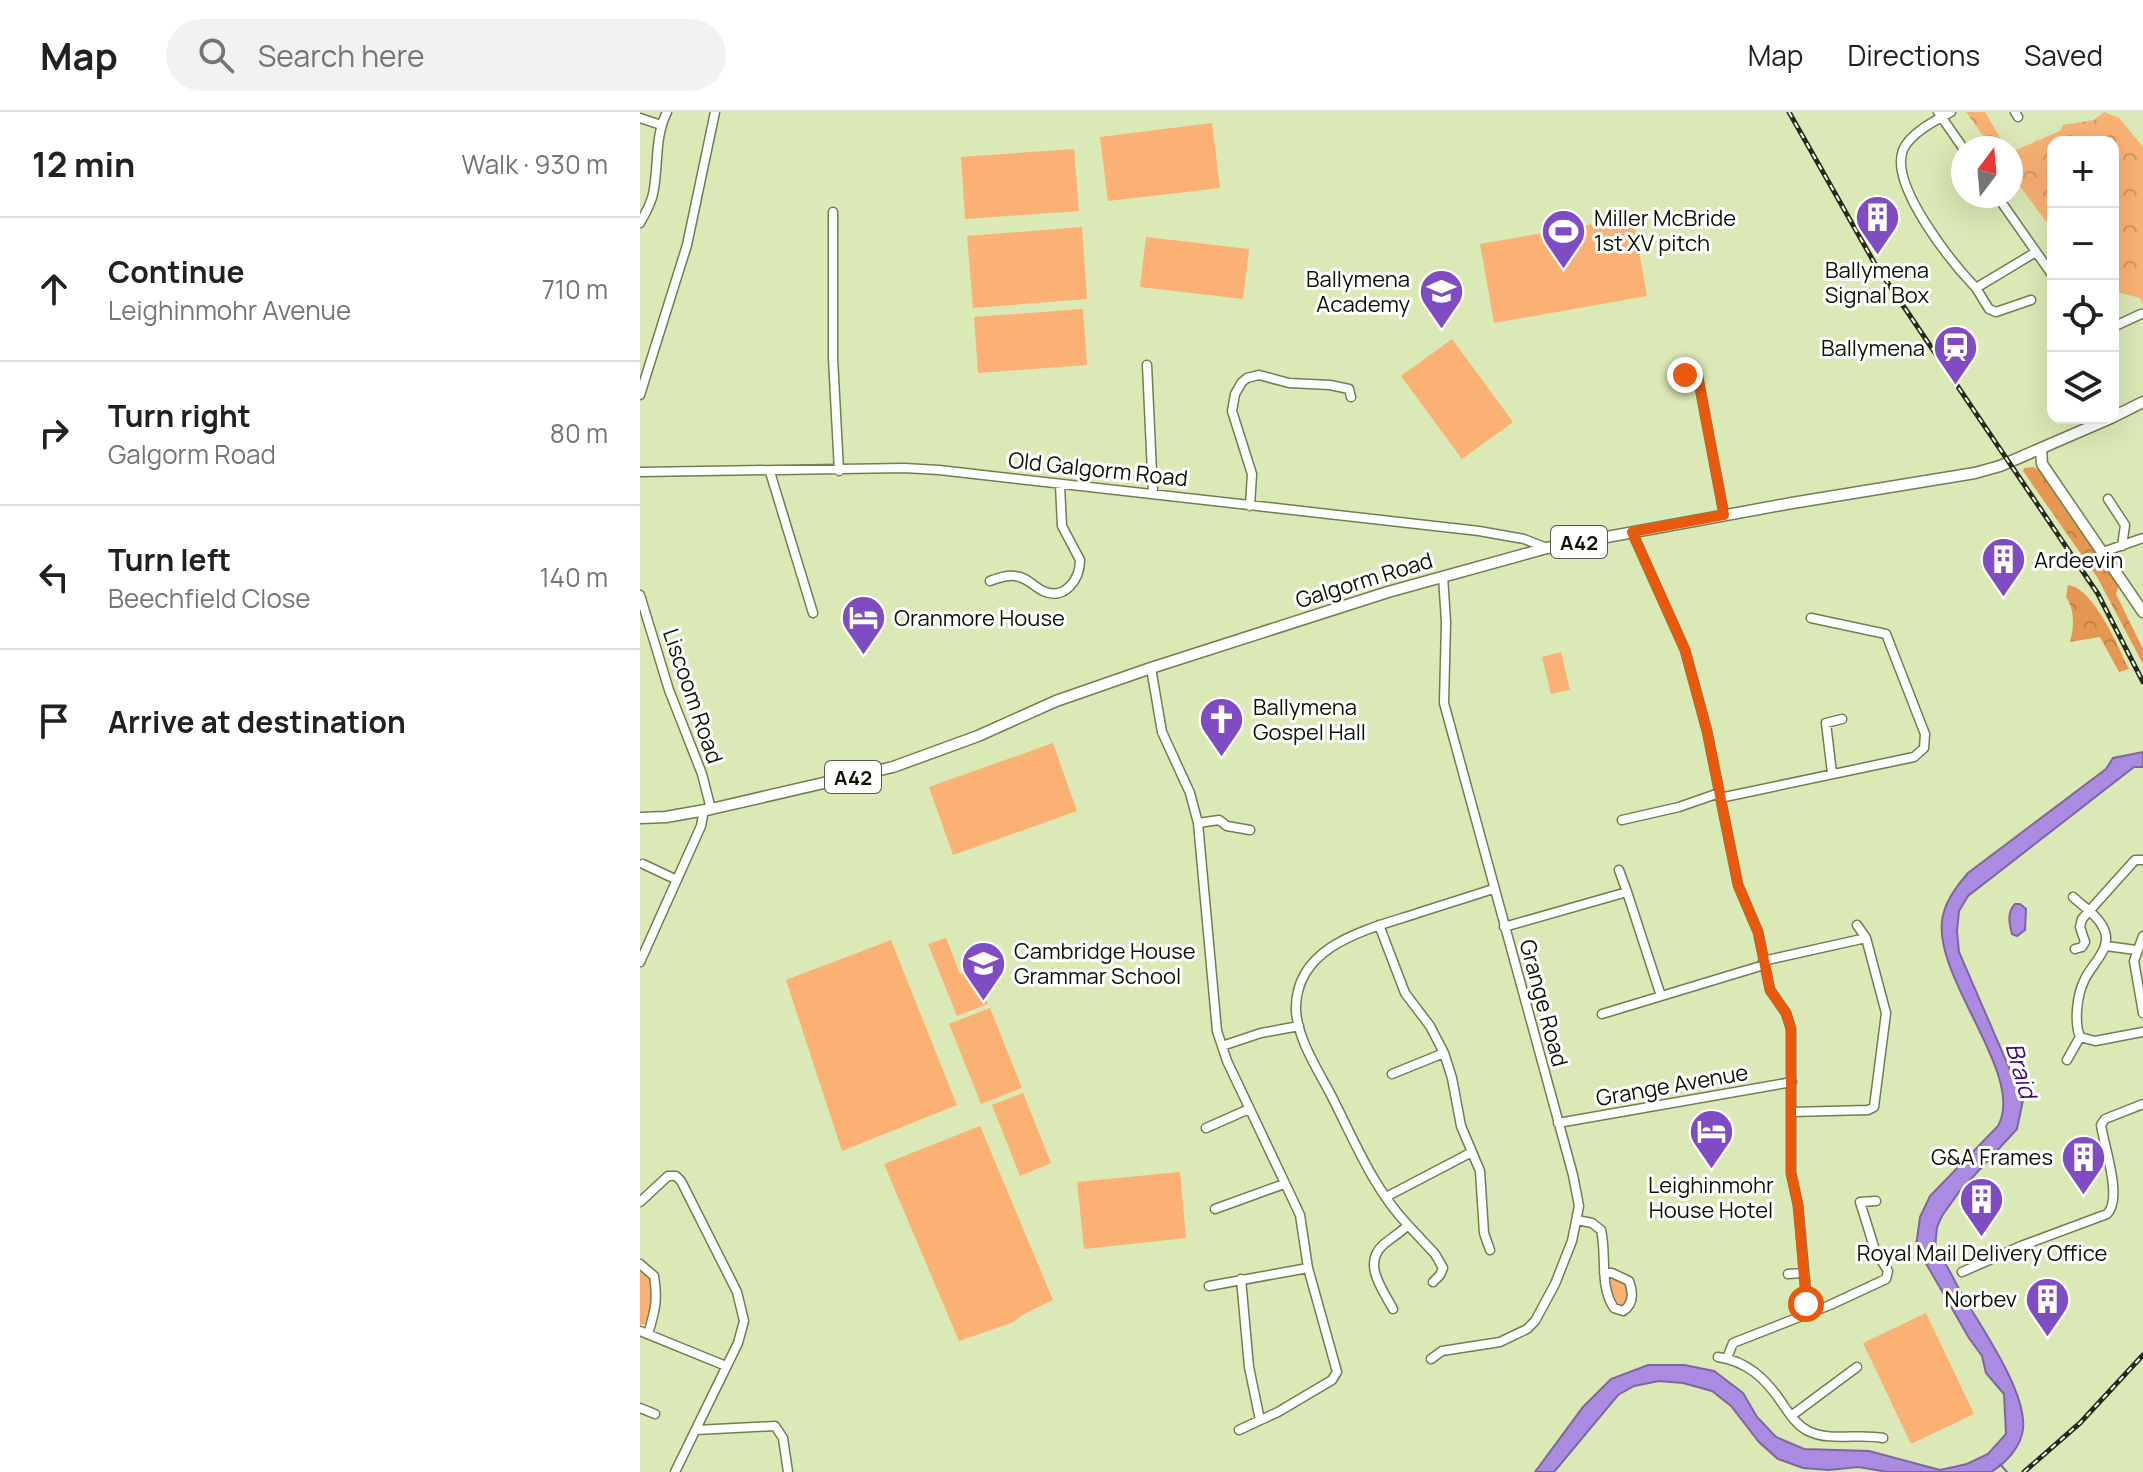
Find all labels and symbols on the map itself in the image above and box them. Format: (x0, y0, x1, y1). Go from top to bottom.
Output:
north arrow (1951, 136, 2023, 208)
building icon: Ballymena Signal Box (1853, 193, 1901, 256)
place label: Miller McBride 1st XV pitch (1594, 203, 1736, 258)
sports icon: Miller McBride 1st XV pitch (1539, 207, 1587, 270)
place label: Ballymena Signal Box (1825, 255, 1930, 310)
place label: Ballymena Academy (1306, 264, 1410, 319)
school or university icon: Ballymena Academy (1417, 268, 1465, 331)
station icon: Ballymena (1932, 324, 1980, 387)
place label: Ballymena (1821, 333, 1925, 363)
route end (1667, 357, 1703, 393)
street label: Old Galgorm Road (1007, 445, 1189, 493)
road number: A42 (1551, 526, 1607, 558)
building icon: Ardeevin (1979, 536, 2027, 599)
street label: Galgorm Road (1292, 545, 1436, 615)
place label: Ardeevin (2034, 545, 2123, 575)
hotel icon: Oranmore House (839, 594, 887, 657)
place label: Oranmore House (894, 603, 1065, 633)
street label: Liscoom Road (656, 624, 730, 768)
place label: Ballymena Gospel Hall (1253, 692, 1366, 747)
church icon: Ballymena Gospel Hall (1198, 696, 1246, 759)
road number: A42 (825, 761, 881, 793)
place label: Cambridge House Grammar School (1014, 936, 1196, 991)
street label: Grange Road (1513, 936, 1575, 1070)
school or university icon: Cambridge House Grammar School (959, 940, 1007, 1003)
water label: Braid (1998, 1039, 2046, 1104)
street label: Grange Avenue (1594, 1057, 1751, 1113)
hotel icon: Leighinmohr House Hotel (1687, 1108, 1735, 1171)
building icon: G&A Frames (2060, 1133, 2108, 1196)
place label: G&A Frames (1931, 1142, 2053, 1172)
place label: Leighinmohr House Hotel (1648, 1170, 1774, 1225)
building icon: Royal Mail Delivery Office (1958, 1176, 2006, 1239)
place label: Royal Mail Delivery Office (1857, 1238, 2107, 1268)
building icon: Norbev (2024, 1275, 2072, 1338)
place label: Norbev (1944, 1284, 2017, 1314)
route start (1788, 1286, 1824, 1322)

